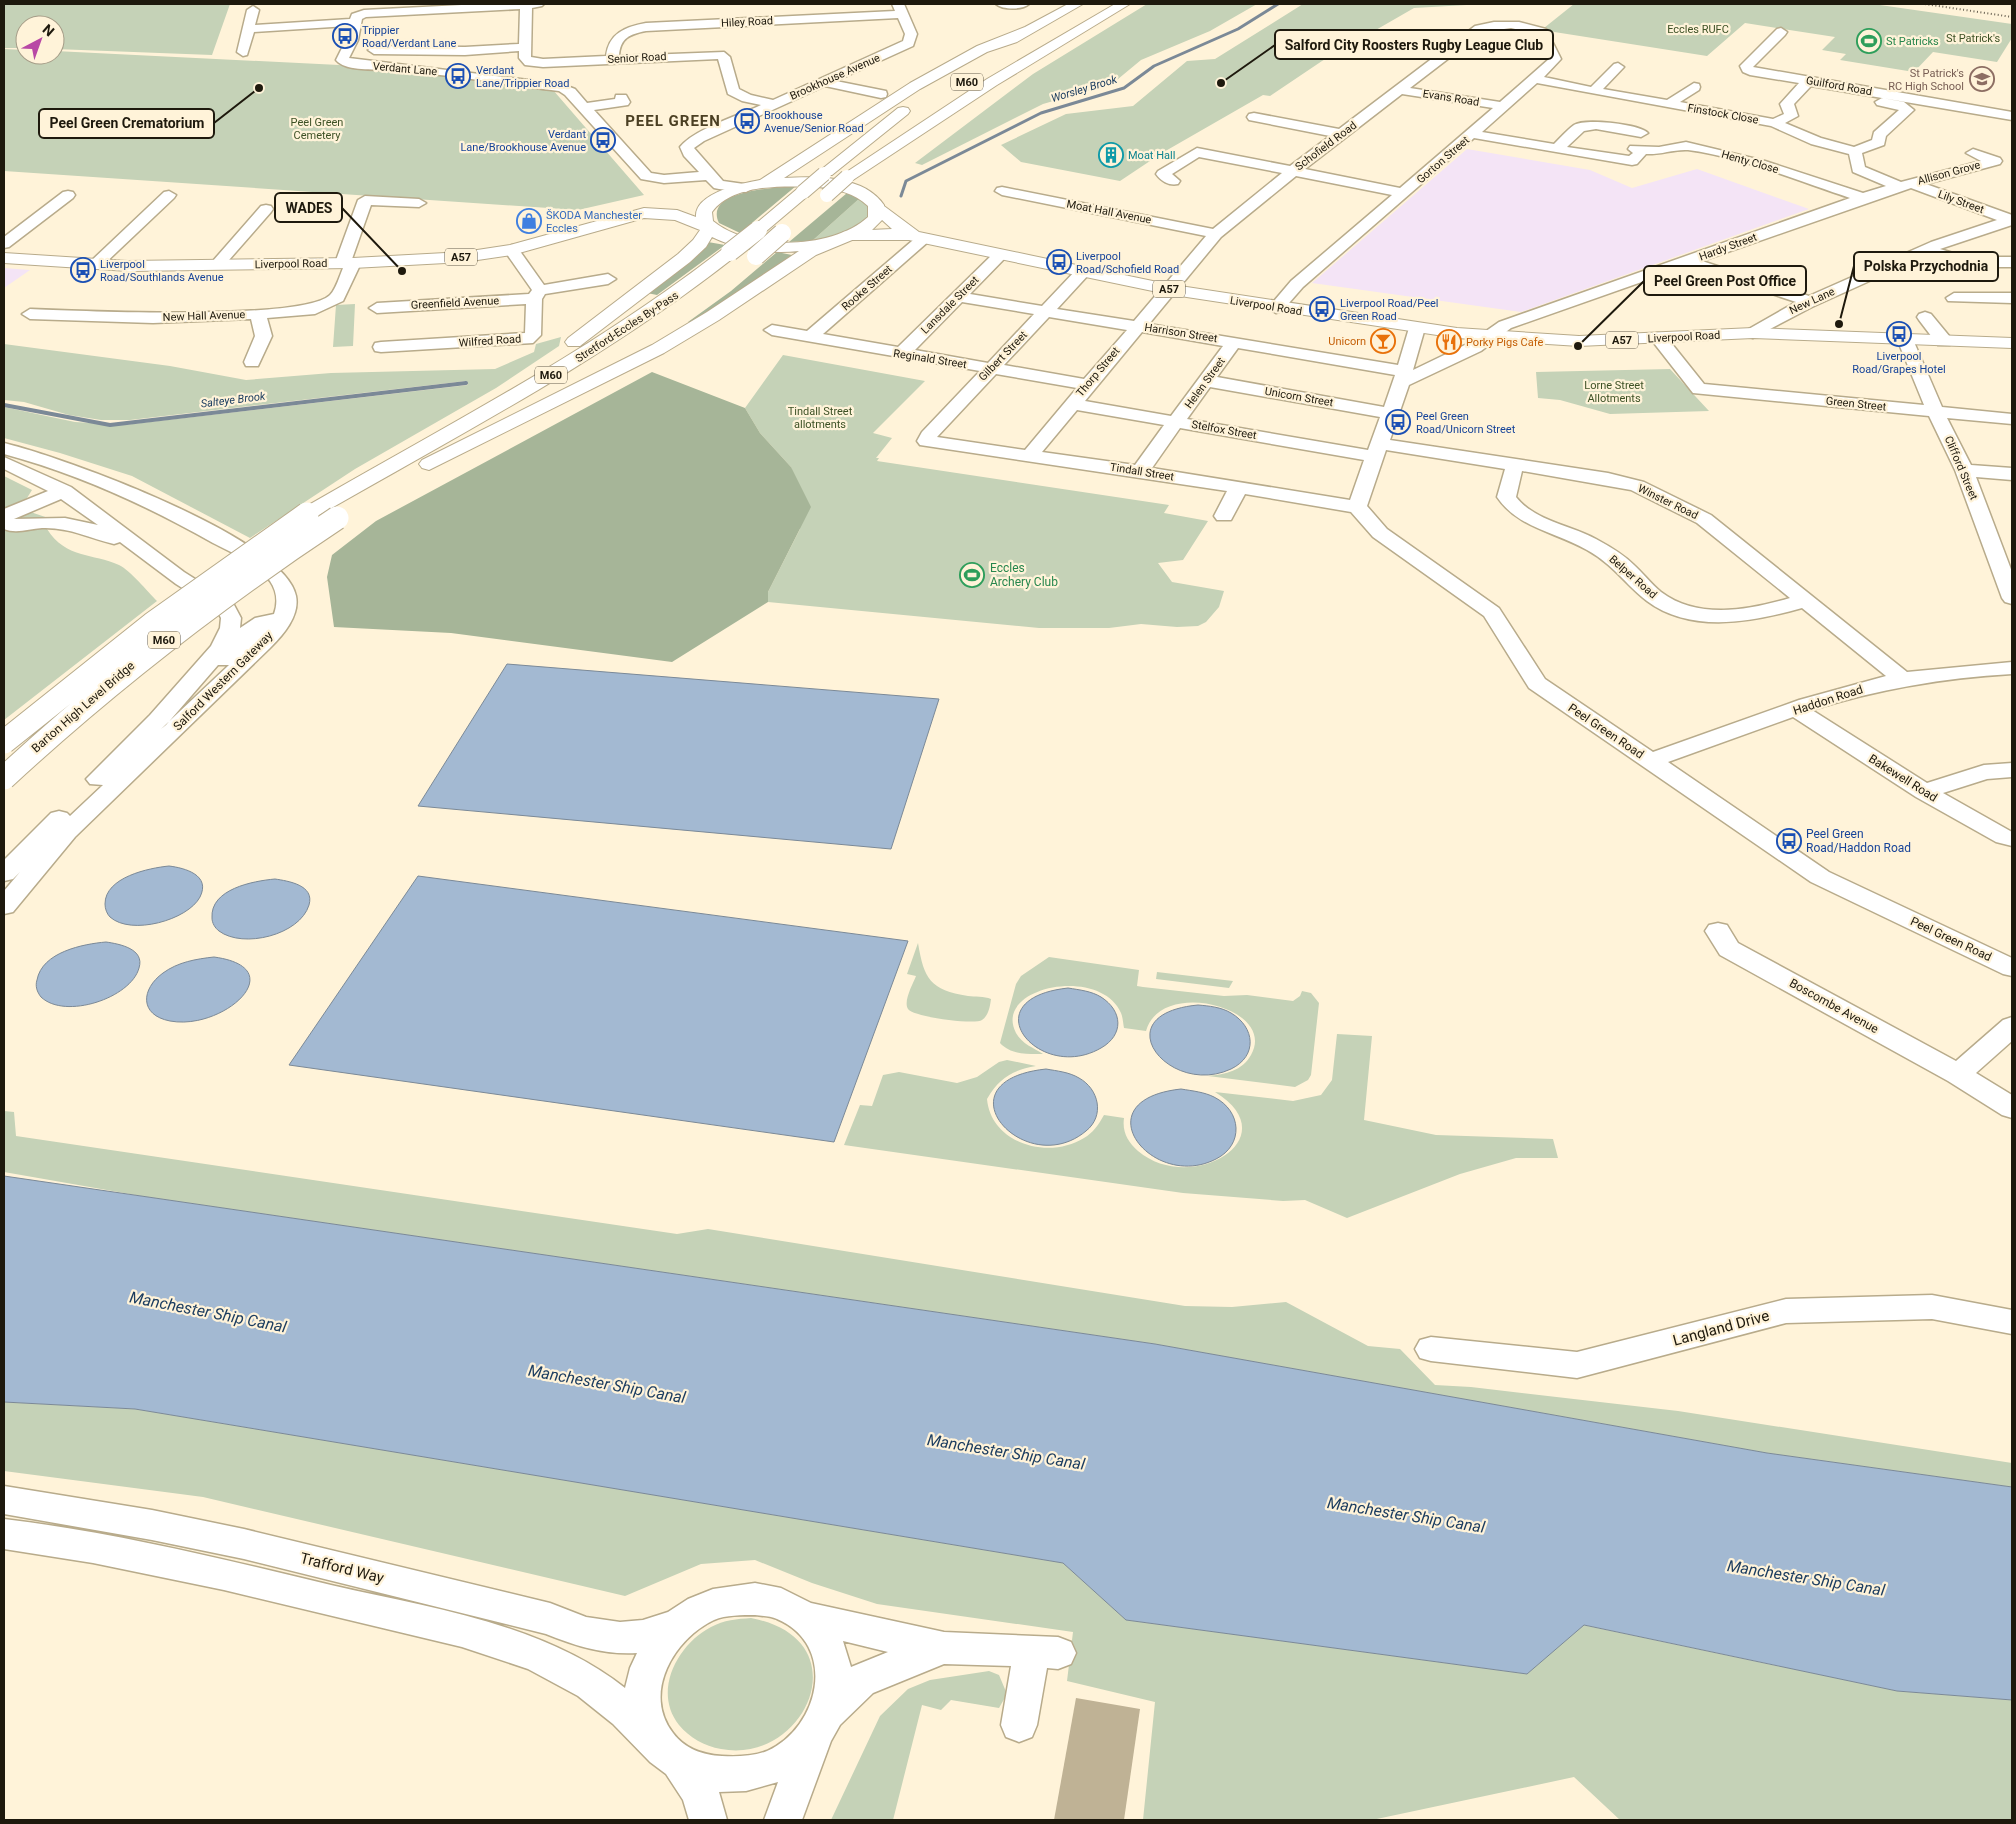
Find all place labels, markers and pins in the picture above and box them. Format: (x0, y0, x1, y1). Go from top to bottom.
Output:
bus stop icon: Trippier Road/Verdant Lane (332, 23, 358, 49)
place label: Trippier Road/Verdant Lane (362, 24, 457, 50)
sports icon: St Patricks (1856, 28, 1882, 54)
callout: Salford City Roosters Rugby League Club (1275, 30, 1553, 59)
place label: St Patricks (1886, 35, 1939, 48)
bus stop icon: Verdant Lane/Trippier Road (445, 63, 471, 89)
place label: Verdant Lane/Trippier Road (476, 64, 569, 90)
school or university icon: St Patrick's RC High School (1969, 66, 1995, 92)
place label: St Patrick's RC High School (1888, 67, 1964, 93)
bus stop icon: Brookhouse Avenue/Senior Road (734, 108, 760, 134)
callout: Peel Green Crematorium (39, 109, 214, 138)
place label: Brookhouse Avenue/Senior Road (764, 109, 864, 135)
bus stop icon: Verdant Lane/Brookhouse Avenue (590, 127, 616, 153)
place label: Verdant Lane/Brookhouse Avenue (460, 128, 586, 154)
building icon: Moat Hall (1098, 142, 1124, 168)
place label: Moat Hall (1128, 149, 1175, 162)
callout: WADES (275, 193, 342, 222)
shop icon: ŠKODA Manchester Eccles (516, 208, 542, 234)
place label: ŠKODA Manchester Eccles (546, 209, 642, 235)
bus stop icon: Liverpool Road/Schofield Road (1046, 249, 1072, 275)
place label: Liverpool Road/Schofield Road (1076, 250, 1179, 276)
callout: Polska Przychodnia (1854, 252, 1998, 281)
bus stop icon: Liverpool Road/Southlands Avenue (70, 257, 96, 283)
place label: Liverpool Road/Southlands Avenue (100, 258, 224, 284)
callout: Peel Green Post Office (1644, 266, 1806, 295)
bus stop icon: Liverpool Road/Peel Green Road (1309, 296, 1335, 322)
place label: Liverpool Road/Peel Green Road (1340, 297, 1439, 323)
bus stop icon: Liverpool Road/Grapes Hotel (1886, 321, 1912, 347)
bar icon: Unicorn (1370, 328, 1396, 354)
restaurant icon: Porky Pigs Cafe (1436, 329, 1462, 355)
place label: Unicorn (1328, 335, 1366, 348)
place label: Porky Pigs Cafe (1466, 336, 1543, 349)
place label: Liverpool Road/Grapes Hotel (1852, 350, 1946, 376)
bus stop icon: Peel Green Road/Unicorn Street (1385, 409, 1411, 435)
place label: Peel Green Road/Unicorn Street (1416, 410, 1516, 436)
place label: Eccles Archery Club (990, 561, 1058, 589)
sports icon: Eccles Archery Club (959, 562, 985, 588)
place label: Peel Green Road/Haddon Road (1806, 827, 1911, 855)
bus stop icon: Peel Green Road/Haddon Road (1776, 828, 1802, 854)

